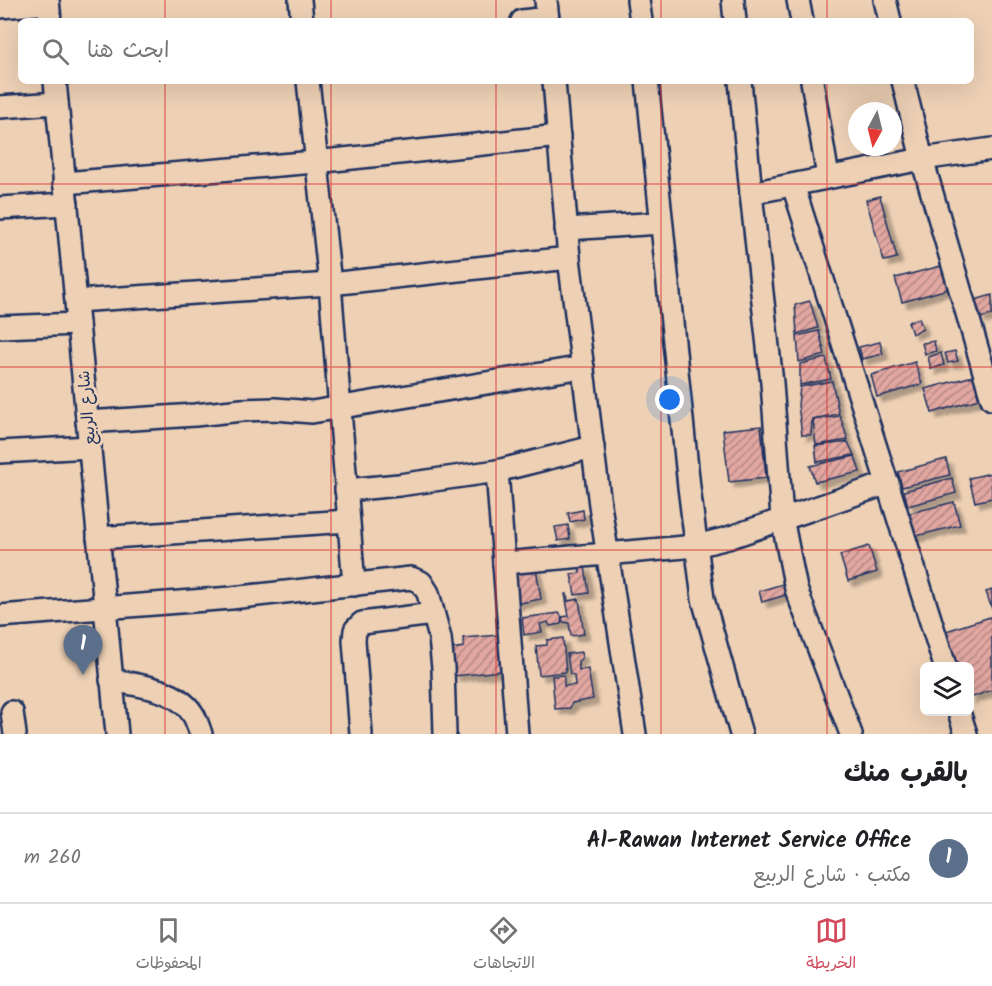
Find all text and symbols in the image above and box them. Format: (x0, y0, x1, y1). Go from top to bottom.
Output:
search box (18, 18, 974, 84)
text: ابحث هنا (87, 34, 169, 69)
icon: search (39, 35, 72, 68)
north arrow (848, 102, 902, 156)
street label: شارع الربيع (72, 370, 103, 446)
your location (655, 385, 684, 414)
pin: 1 (64, 626, 103, 675)
map controls (920, 662, 974, 716)
button: layers (920, 662, 974, 716)
text: بالقرب منك (844, 753, 968, 795)
text: Al-Rawan Internet Service Office (587, 824, 911, 859)
text: 260 m (24, 842, 81, 874)
text: 1 (945, 842, 952, 874)
text: مكتب · شارع الربيع (753, 860, 911, 892)
tab: المحفوظات (136, 914, 202, 977)
tab: الاتجاهات (473, 914, 535, 977)
tab: الخريطة (806, 914, 856, 977)

